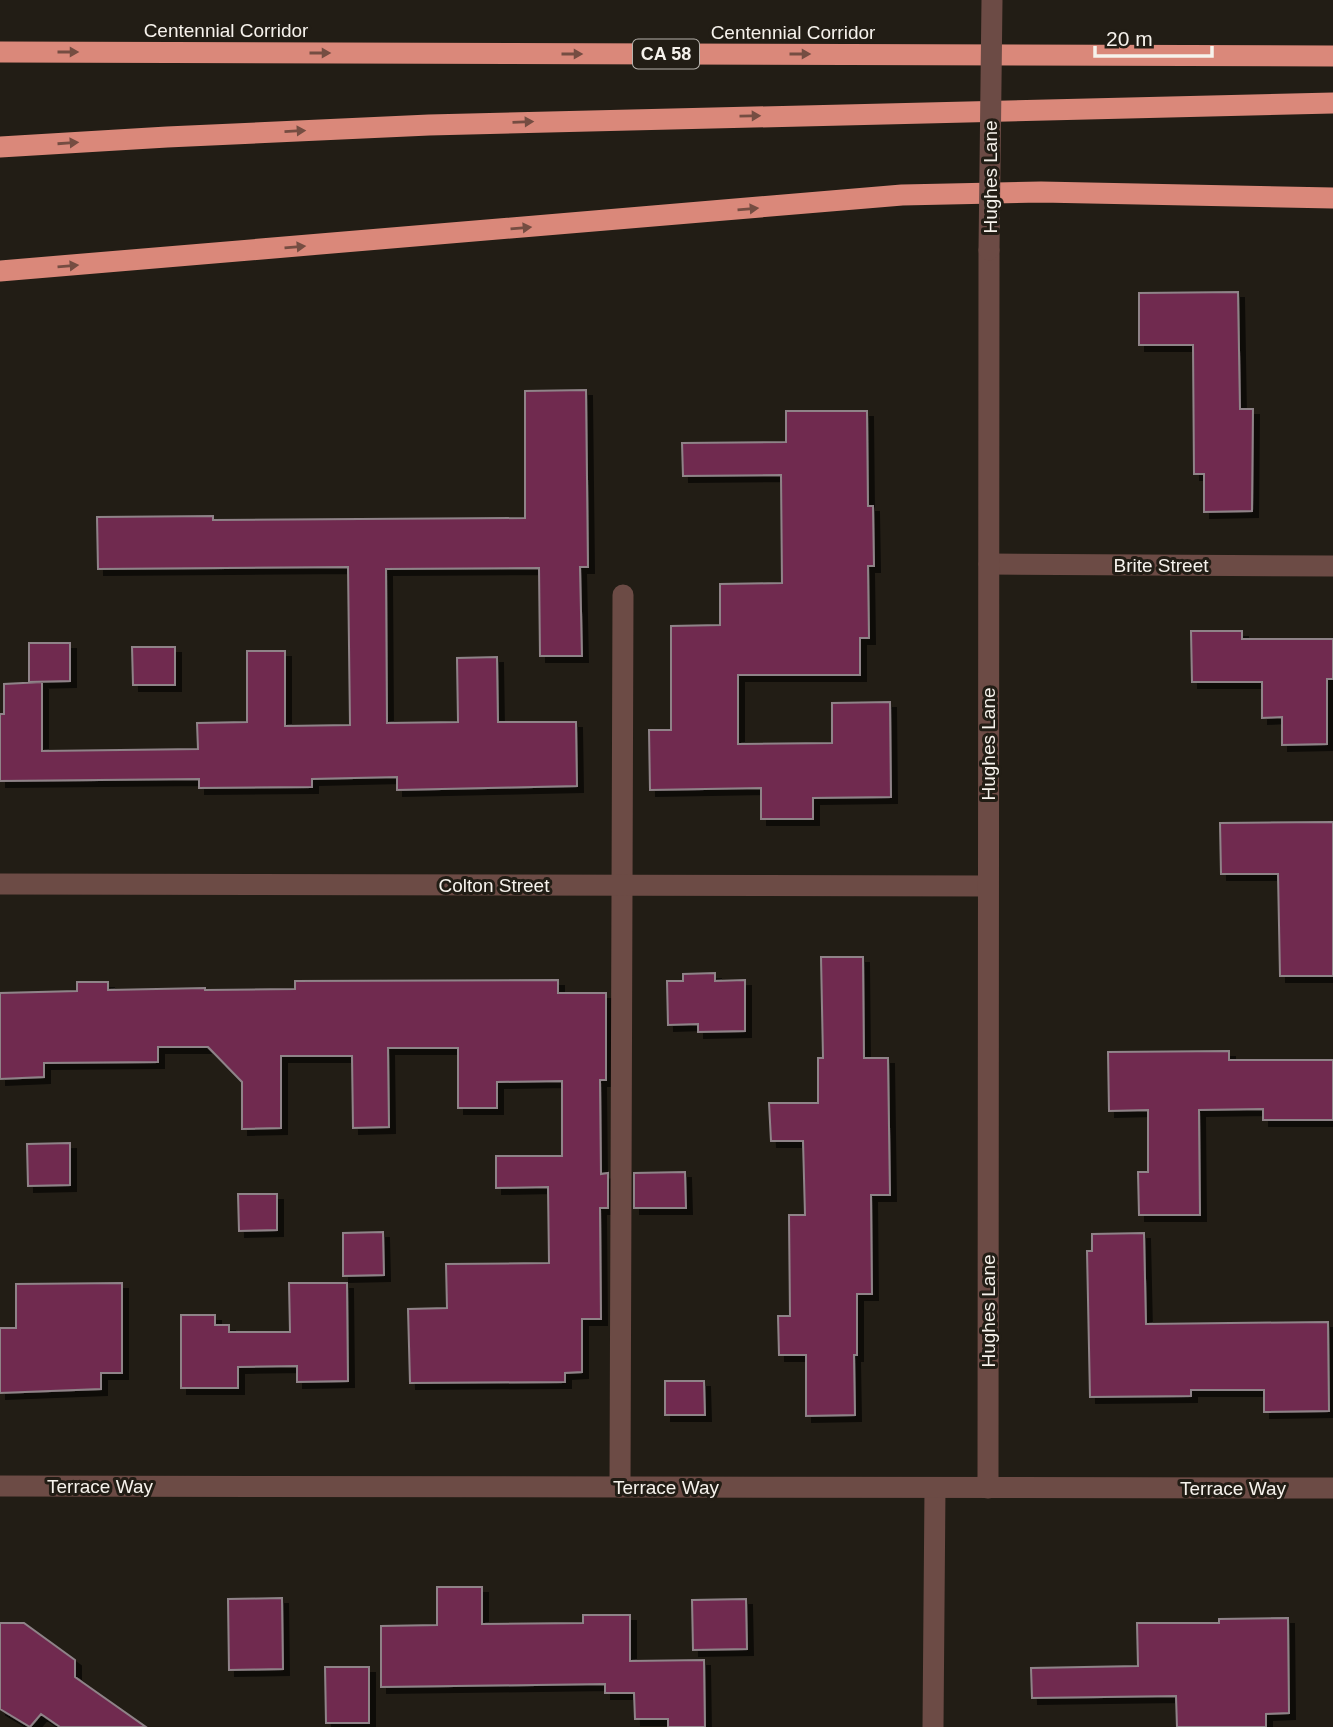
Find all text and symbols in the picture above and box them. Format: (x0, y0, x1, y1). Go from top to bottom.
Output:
scale bar (1095, 14, 1212, 58)
street label: Centennial Corridor (144, 20, 309, 41)
street label: Centennial Corridor (711, 22, 876, 43)
text: 20 m (1106, 27, 1153, 50)
road number: CA 58 (633, 40, 699, 68)
one-way arrow (57, 46, 79, 58)
one-way arrow (309, 47, 331, 59)
one-way arrow (561, 48, 583, 59)
one-way arrow (789, 48, 811, 60)
one-way arrow (739, 110, 761, 122)
one-way arrow (512, 116, 534, 128)
street label: Hughes Lane (980, 120, 1001, 234)
one-way arrow (285, 125, 307, 136)
one-way arrow (57, 137, 79, 148)
one-way arrow (737, 203, 759, 214)
one-way arrow (511, 222, 533, 233)
one-way arrow (284, 241, 306, 252)
one-way arrow (57, 260, 79, 271)
street label: Brite Street (1113, 555, 1209, 576)
street label: Hughes Lane (978, 687, 999, 801)
street label: Colton Street (439, 875, 550, 896)
street label: Hughes Lane (978, 1254, 999, 1368)
street label: Terrace Way (47, 1476, 153, 1497)
street label: Terrace Way (613, 1477, 719, 1498)
street label: Terrace Way (1180, 1478, 1286, 1499)

